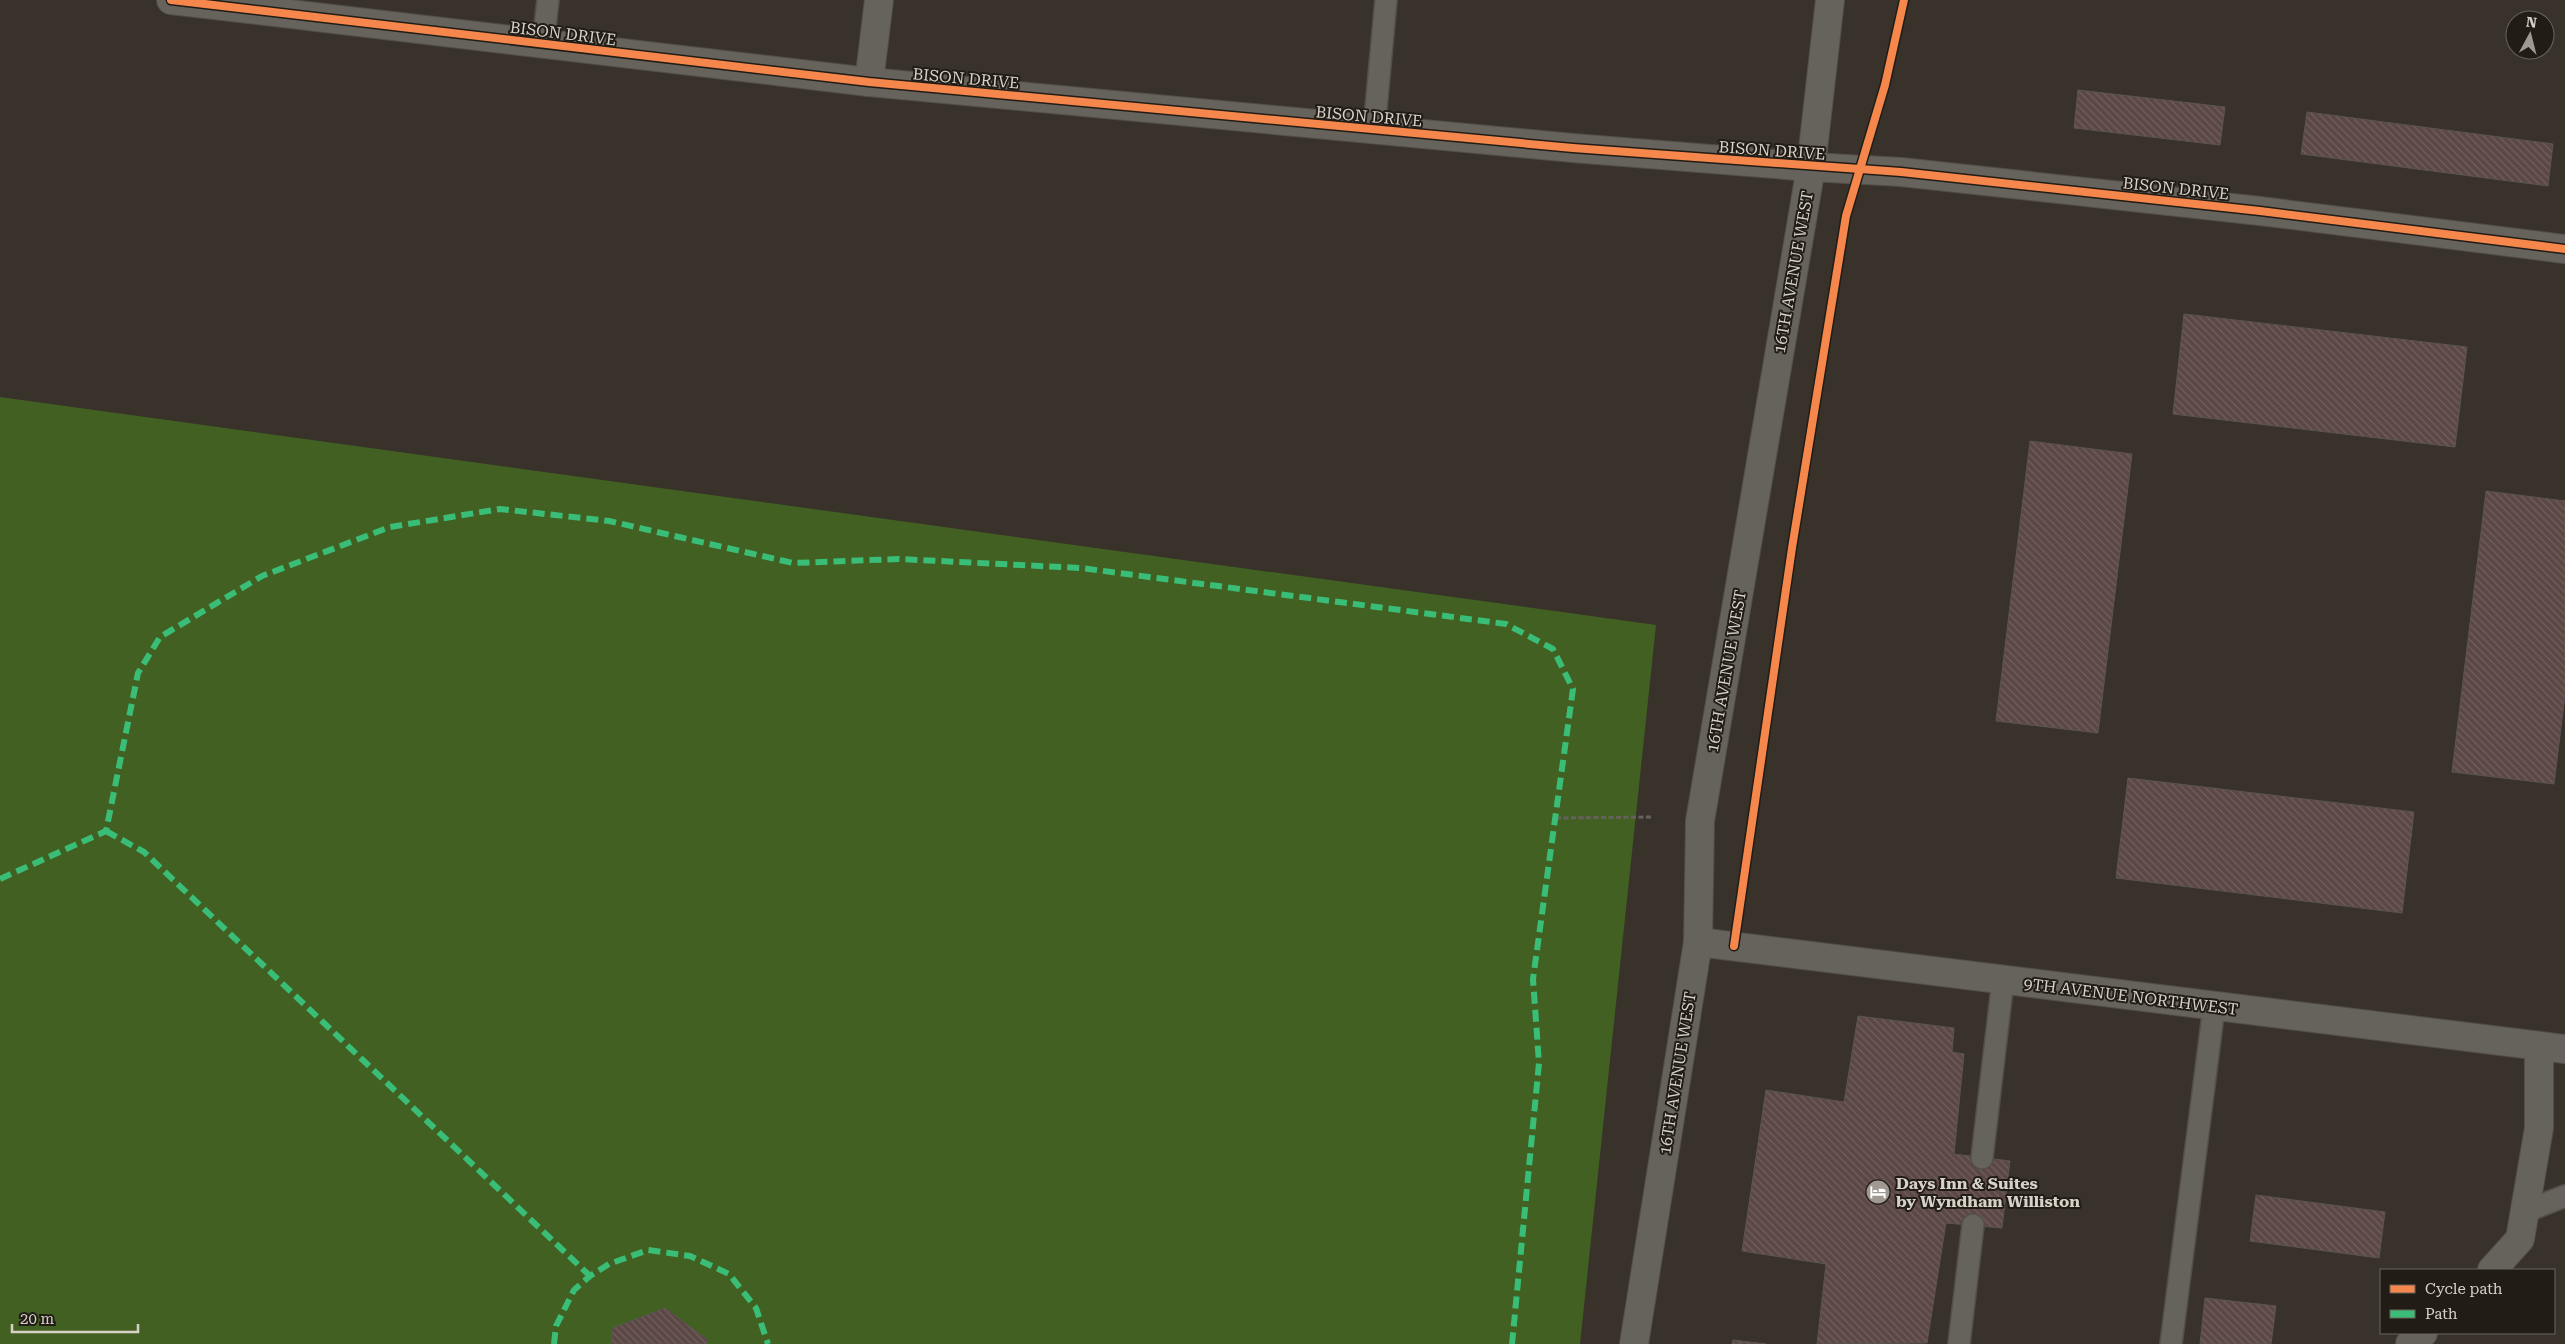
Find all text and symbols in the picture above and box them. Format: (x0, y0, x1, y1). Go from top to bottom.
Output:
north arrow (2505, 10, 2555, 60)
text: N (2525, 13, 2538, 31)
street label: BISON DRIVE (509, 18, 617, 49)
street label: BISON DRIVE (912, 64, 1020, 93)
street label: BISON DRIVE (1315, 102, 1423, 131)
street label: BISON DRIVE (1718, 137, 1826, 164)
street label: BISON DRIVE (2122, 173, 2230, 204)
street label: 16TH AVENUE WEST (1770, 189, 1817, 355)
street label: 16TH AVENUE WEST (1703, 588, 1750, 754)
street label: 9TH AVENUE NORTHWEST (2023, 974, 2240, 1019)
street label: 16TH AVENUE WEST (1655, 990, 1700, 1156)
place label: Days Inn & Suites by Wyndham Williston (1896, 1174, 2080, 1211)
hotel icon: Days Inn & Suites by Wyndham Williston (1865, 1179, 1891, 1205)
legend (2380, 1269, 2555, 1334)
text: Cycle path (2425, 1280, 2503, 1298)
scale bar (12, 1302, 139, 1334)
text: Path (2425, 1305, 2458, 1323)
text: 20 m (20, 1310, 55, 1328)

